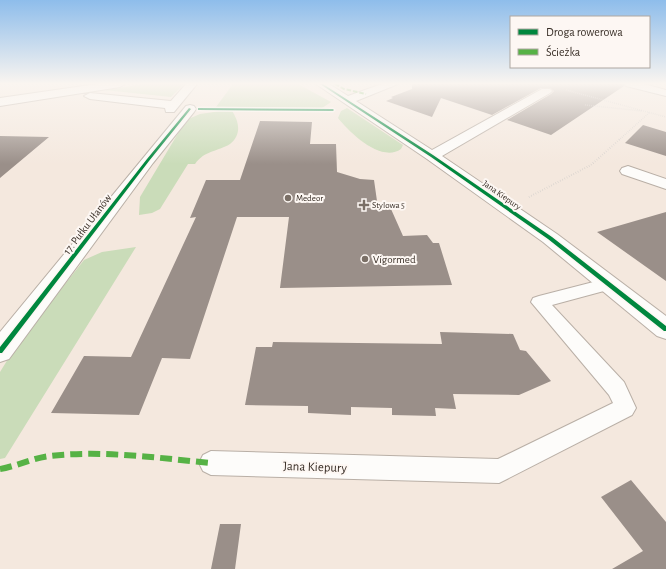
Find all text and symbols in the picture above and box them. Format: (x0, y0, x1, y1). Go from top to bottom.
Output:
legend (510, 16, 650, 68)
text: Droga rowerowa (546, 26, 623, 38)
text: Ścieżka (546, 44, 581, 58)
street label: Jana Kiepury (481, 179, 523, 212)
street label: 17. Pułku Ułanów (61, 192, 114, 256)
marker: Medeor (283, 193, 293, 203)
place label: Medeor (296, 194, 323, 203)
marker: Stylowa 5 (359, 200, 369, 210)
place label: Stylowa 5 (372, 201, 405, 210)
marker: Vigormed (360, 254, 370, 264)
place label: Vigormed (373, 254, 416, 265)
street label: Jana Kiepury (283, 460, 347, 475)

